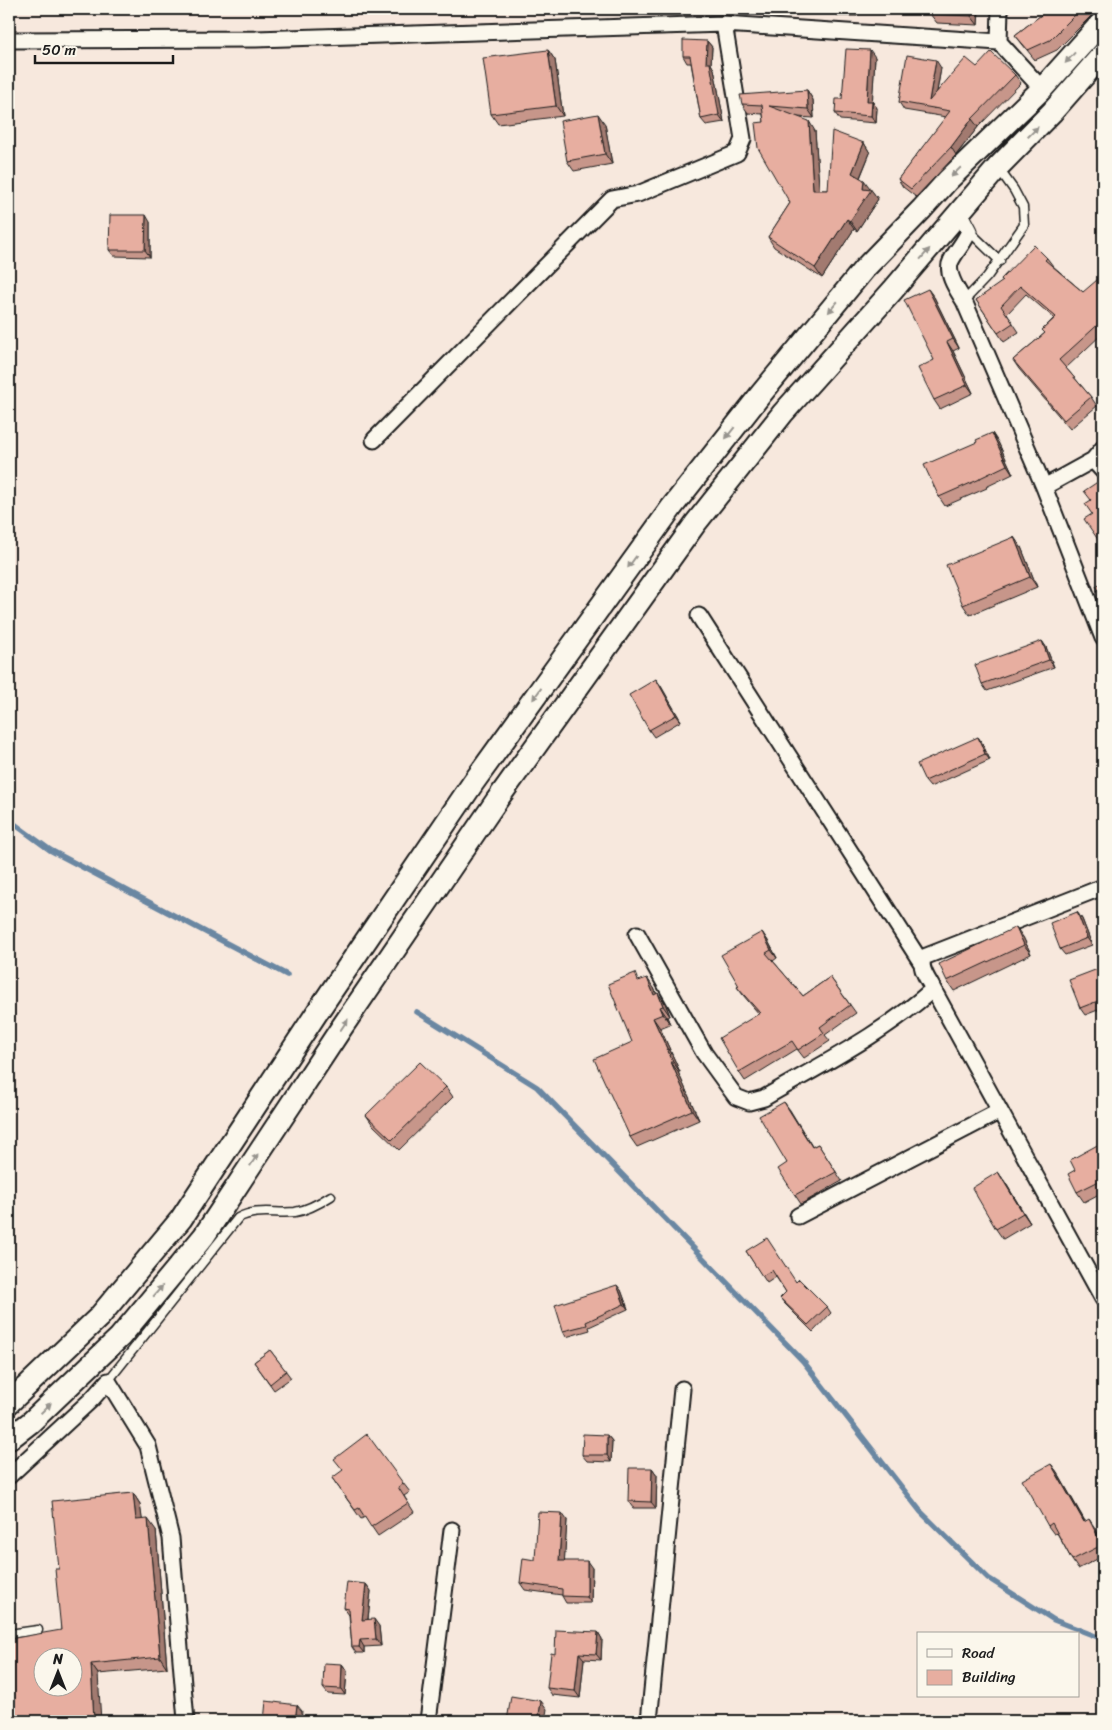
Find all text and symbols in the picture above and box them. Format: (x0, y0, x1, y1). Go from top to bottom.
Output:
scale bar (35, 32, 172, 64)
text: 50 m (42, 37, 77, 63)
one-way arrow (1065, 51, 1076, 64)
one-way arrow (1027, 126, 1039, 138)
one-way arrow (950, 166, 962, 178)
one-way arrow (919, 248, 931, 260)
one-way arrow (828, 300, 839, 313)
one-way arrow (725, 426, 736, 439)
one-way arrow (627, 555, 637, 569)
one-way arrow (532, 687, 542, 701)
one-way arrow (339, 1018, 349, 1031)
one-way arrow (249, 1153, 259, 1166)
one-way arrow (153, 1285, 164, 1298)
one-way arrow (39, 1402, 51, 1414)
legend (917, 1632, 1080, 1698)
text: Road (962, 1640, 995, 1666)
text: N (52, 1647, 63, 1672)
north arrow (32, 1648, 82, 1698)
text: Building (962, 1664, 1016, 1690)

